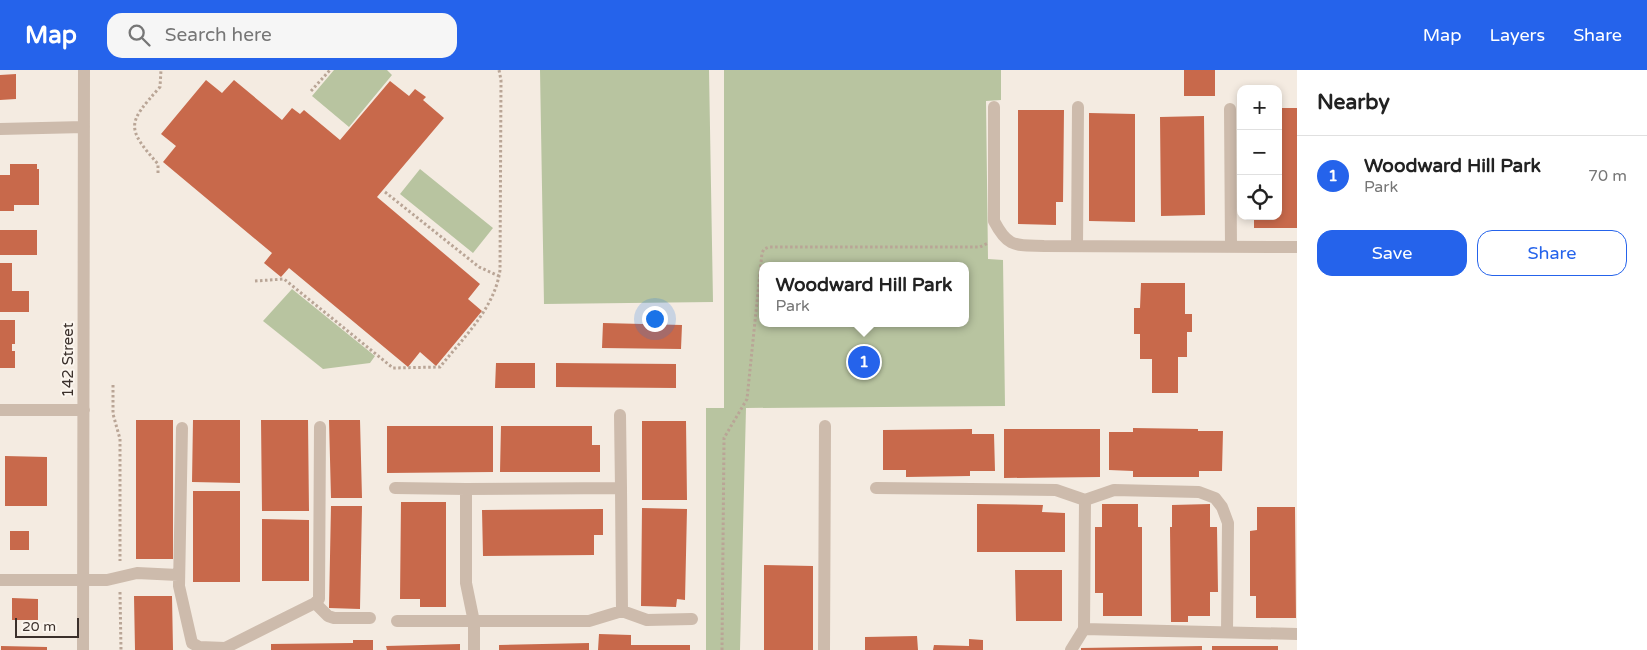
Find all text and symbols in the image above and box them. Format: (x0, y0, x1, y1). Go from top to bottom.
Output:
search box (107, 13, 457, 58)
text: Map (25, 21, 77, 50)
icon: search (125, 21, 153, 49)
text: Search here (165, 24, 272, 46)
text: Map (1423, 24, 1462, 46)
text: Layers (1490, 24, 1545, 46)
text: Share (1573, 24, 1622, 46)
map controls (1237, 85, 1282, 220)
button: + (1237, 85, 1282, 130)
text: Nearby (1317, 90, 1390, 115)
button: − (1237, 130, 1282, 175)
text: Woodward Hill Park (1364, 155, 1541, 177)
text: 1 (1328, 166, 1338, 186)
text: 70 m (1588, 166, 1627, 186)
button: locate (1237, 175, 1282, 220)
text: Park (1364, 177, 1398, 197)
button: Save (1317, 230, 1467, 276)
button: Share (1477, 230, 1627, 276)
popup (759, 262, 969, 327)
text: Woodward Hill Park (776, 274, 952, 296)
text: Park (776, 296, 810, 316)
your location (642, 306, 668, 332)
street label: 142 Street (59, 322, 77, 398)
pin: 1 (848, 343, 880, 381)
scale bar (15, 615, 79, 638)
text: 20 m (22, 618, 56, 635)

